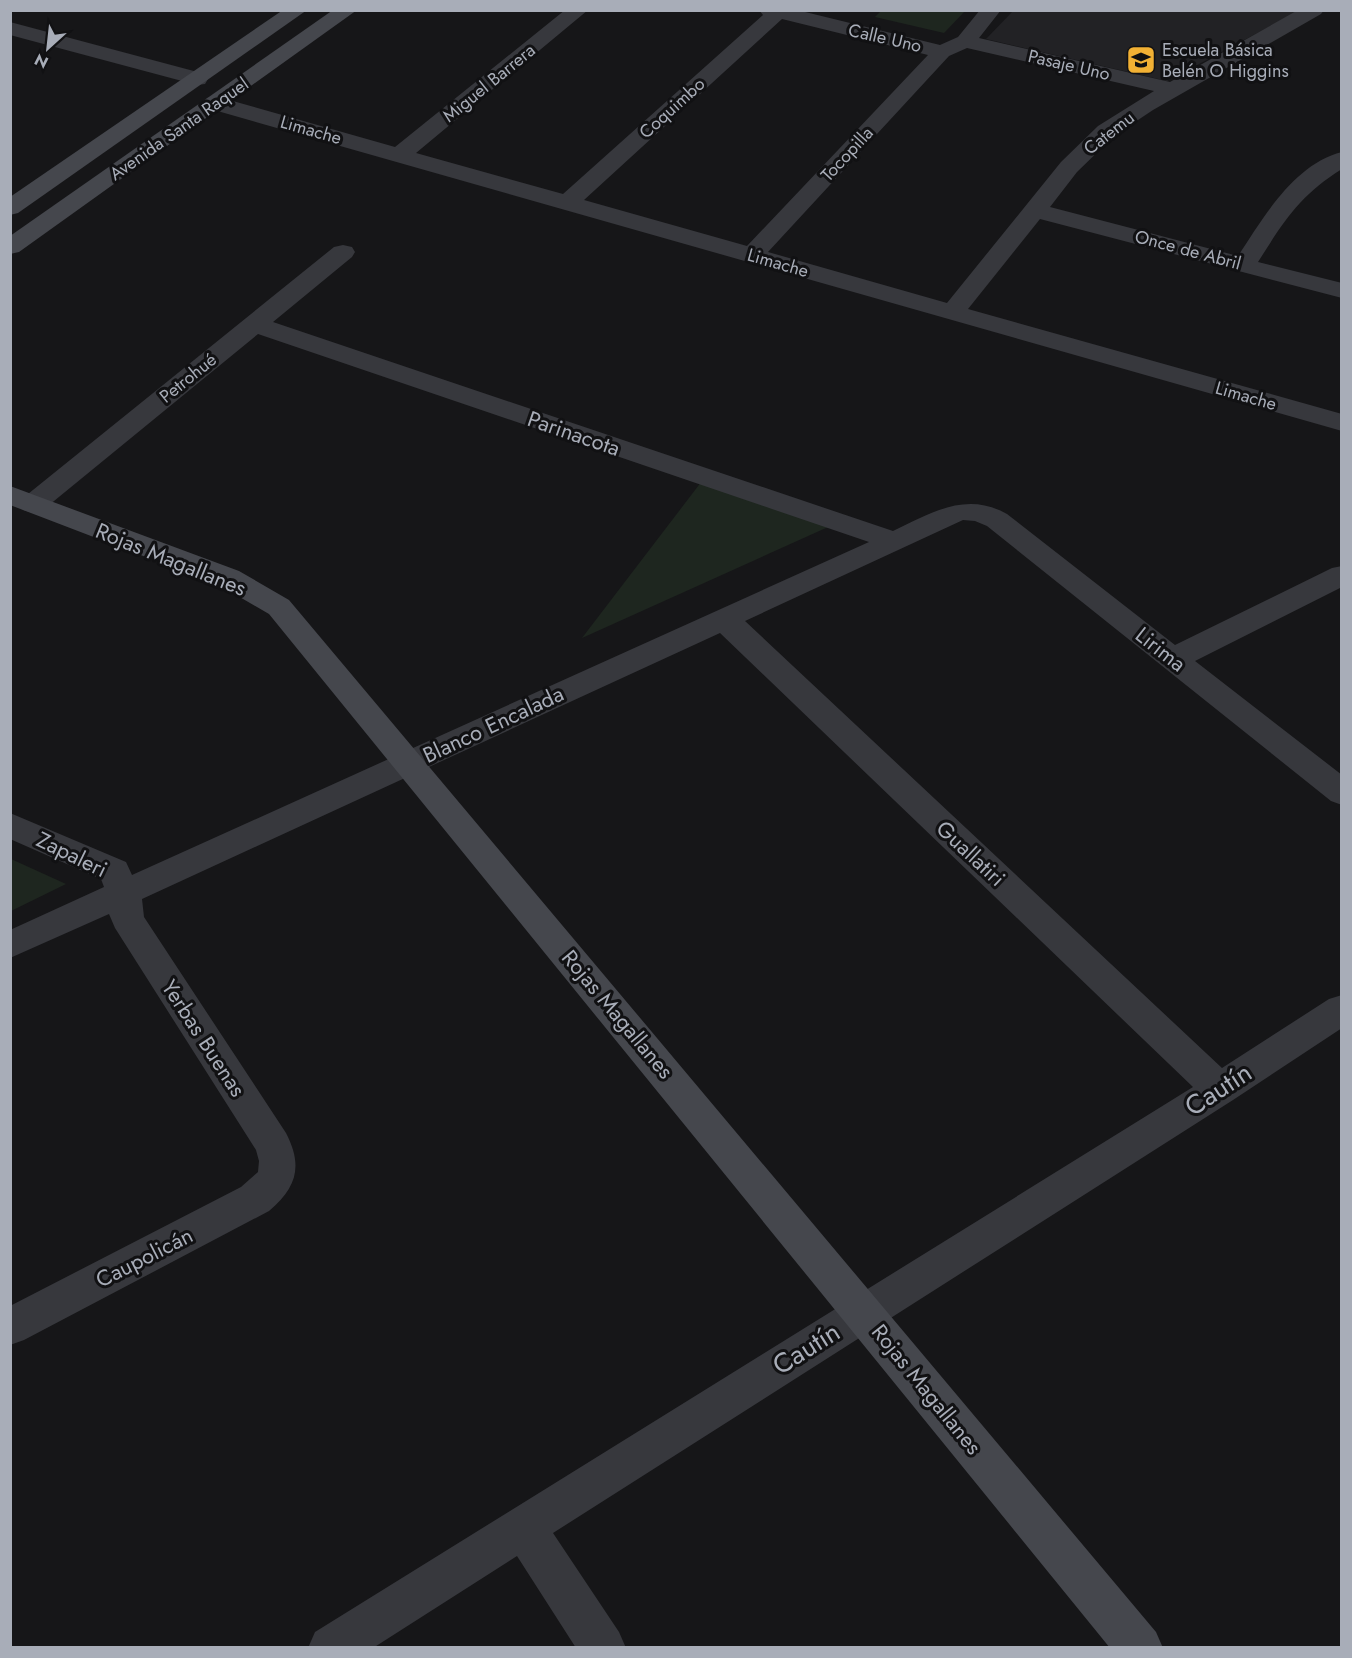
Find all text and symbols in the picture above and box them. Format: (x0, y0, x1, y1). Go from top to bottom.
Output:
street label: Calle Uno (846, 17, 924, 59)
north arrow (18, 18, 78, 78)
street label: Miguel Barrera (437, 37, 541, 129)
place label: Escuela Básica Belén O Higgins (1162, 37, 1289, 84)
street label: Pasaje Uno (1025, 43, 1113, 87)
school or university icon: Escuela Básica Belén O Higgins (1125, 44, 1157, 76)
text: N (31, 48, 52, 74)
street label: Avenida Santa Raquel (104, 71, 254, 187)
street label: Coquimbo (633, 71, 711, 145)
street label: Catemu (1078, 105, 1140, 161)
street label: Limache (277, 109, 345, 151)
street label: Tocopilla (815, 121, 879, 187)
street label: Once de Abril (1132, 223, 1244, 277)
street label: Limache (744, 242, 812, 284)
street label: Petrohué (154, 347, 222, 409)
street label: Limache (1212, 375, 1280, 417)
street label: Parinacota (524, 402, 624, 464)
street label: Rojas Magallanes (91, 514, 251, 604)
street label: Lirima (1129, 619, 1193, 679)
street label: Blanco Encalada (417, 677, 569, 771)
street label: Guallatiri (929, 813, 1013, 893)
street label: Zapaleri (31, 823, 113, 885)
street label: Rojas Magallanes (554, 942, 682, 1086)
street label: Yerbas Buenas (154, 973, 254, 1103)
street label: Cautín (1177, 1053, 1259, 1125)
street label: Caupolicán (90, 1219, 198, 1295)
street label: Cautín (765, 1312, 847, 1384)
street label: Rojas Magallanes (864, 1317, 990, 1461)

